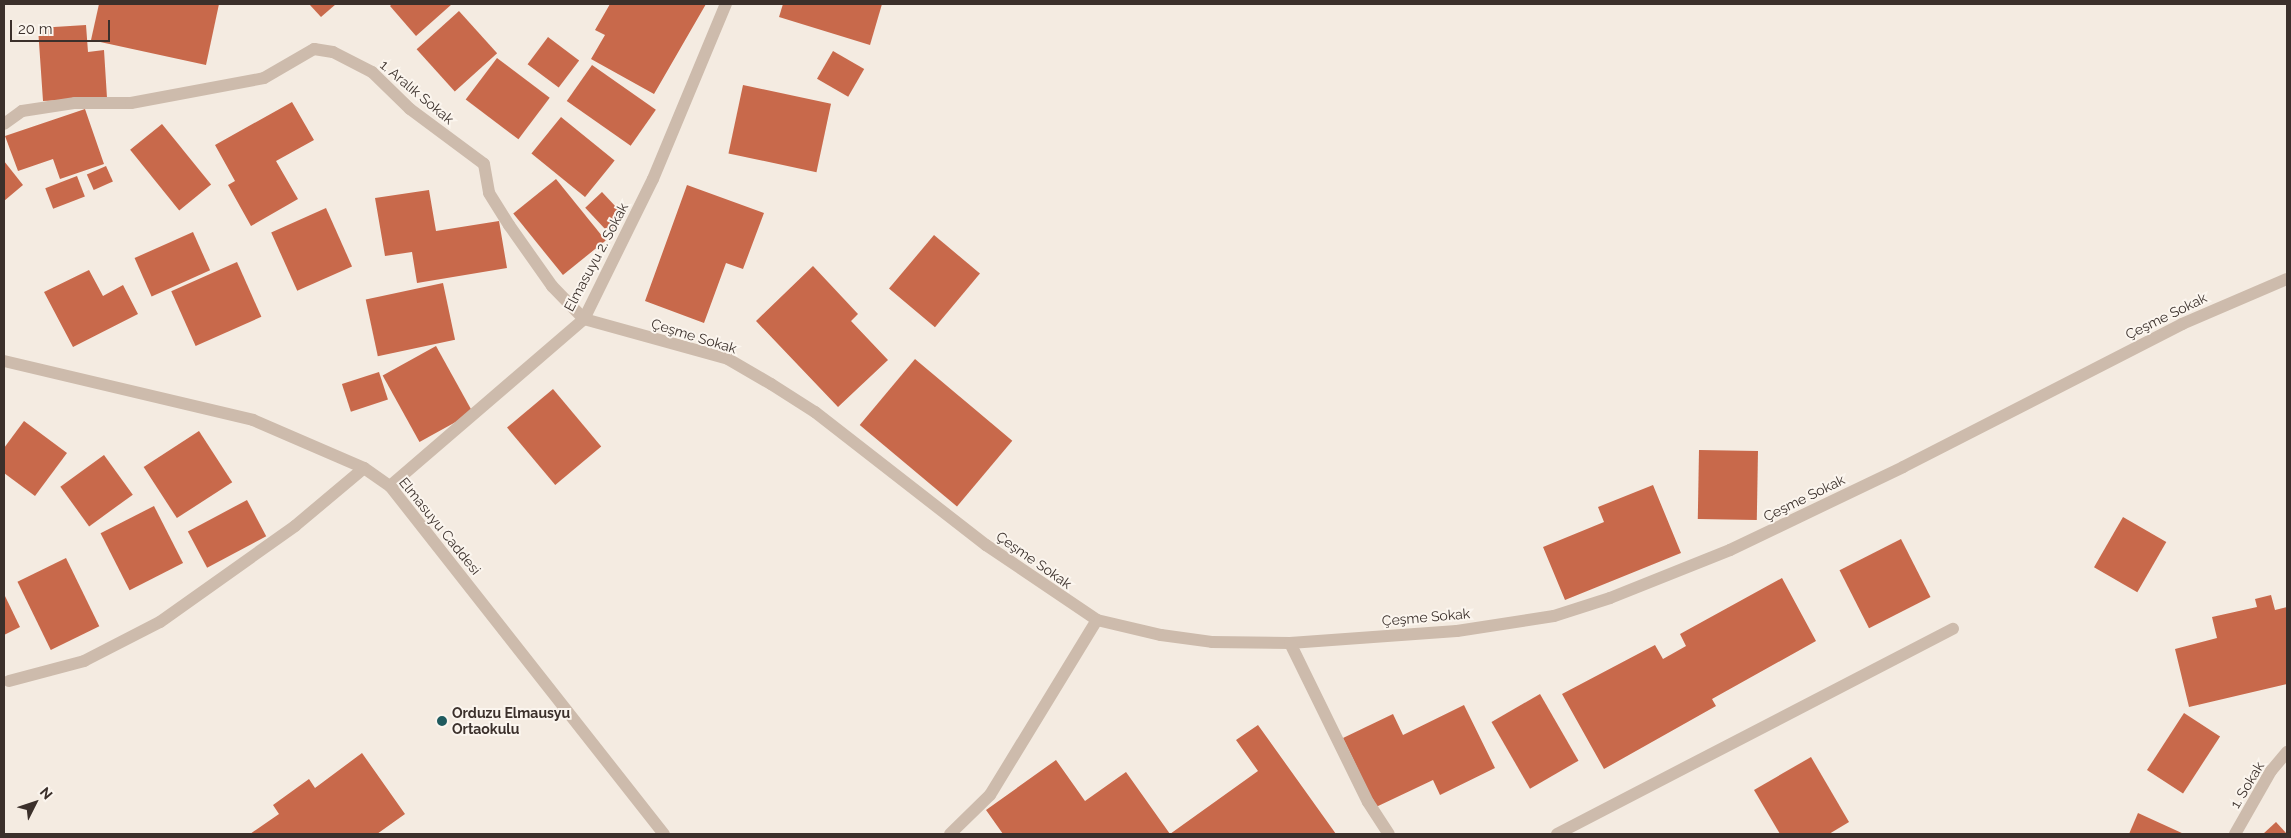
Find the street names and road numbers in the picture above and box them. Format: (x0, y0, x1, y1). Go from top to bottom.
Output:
street label: 1. Aralık Sokak (377, 56, 457, 128)
street label: Elmasuyu 2. Sokak (560, 200, 632, 314)
street label: Çeşme Sokak (2123, 289, 2209, 343)
street label: Çeşme Sokak (649, 315, 739, 357)
street label: Çeşme Sokak (1761, 471, 1847, 525)
street label: Elmasuyu Caddesi (396, 474, 484, 578)
street label: Çeşme Sokak (993, 528, 1075, 592)
street label: Çeşme Sokak (1381, 605, 1471, 629)
street label: 1. Sokak (2227, 759, 2267, 811)

